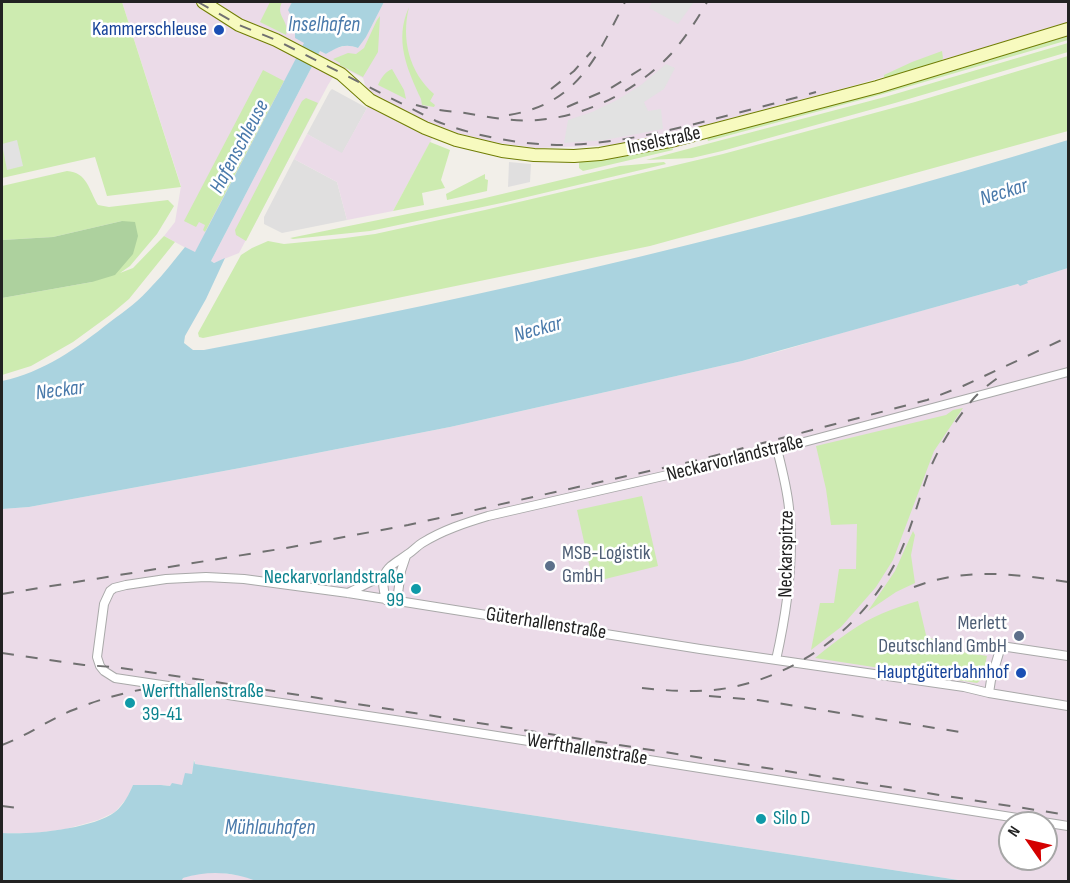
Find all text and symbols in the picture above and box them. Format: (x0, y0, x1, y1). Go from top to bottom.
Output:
water label: Inselhafen (288, 13, 360, 39)
place label: Kammerschleuse (92, 18, 207, 42)
marker: Kammerschleuse (212, 23, 226, 37)
water label: Hafenschleuse (205, 96, 275, 198)
street label: Inselstraße (625, 122, 703, 160)
water label: Neckar (977, 174, 1031, 212)
water label: Neckar (511, 312, 565, 348)
water label: Neckar (34, 376, 86, 406)
street label: Neckarvorlandstraße (664, 430, 806, 488)
street label: Neckarspitze (774, 510, 800, 598)
place label: MSB-Logistik GmbH (562, 542, 650, 589)
marker: MSB-Logistik GmbH (543, 559, 557, 573)
place label: Neckarvorlandstraße 99 (264, 566, 404, 613)
marker: Neckarvorlandstraße 99 (409, 582, 423, 596)
street label: Güterhallenstraße (484, 603, 608, 645)
place label: Merlett Deutschland GmbH (878, 612, 1007, 659)
marker: Merlett Deutschland GmbH (1012, 629, 1026, 643)
place label: Hauptgüterbahnhof (877, 661, 1009, 685)
marker: Hauptgüterbahnhof (1014, 666, 1028, 680)
place label: Werfthallenstraße 39-41 (142, 680, 264, 727)
marker: Werfthallenstraße 39-41 (123, 696, 137, 710)
street label: Werfthallenstraße (525, 729, 649, 771)
place label: Silo D (773, 807, 810, 831)
north arrow (998, 811, 1058, 871)
marker: Silo D (754, 812, 768, 826)
water label: Mühlauhafen (225, 816, 315, 842)
text: N (1004, 823, 1025, 841)

